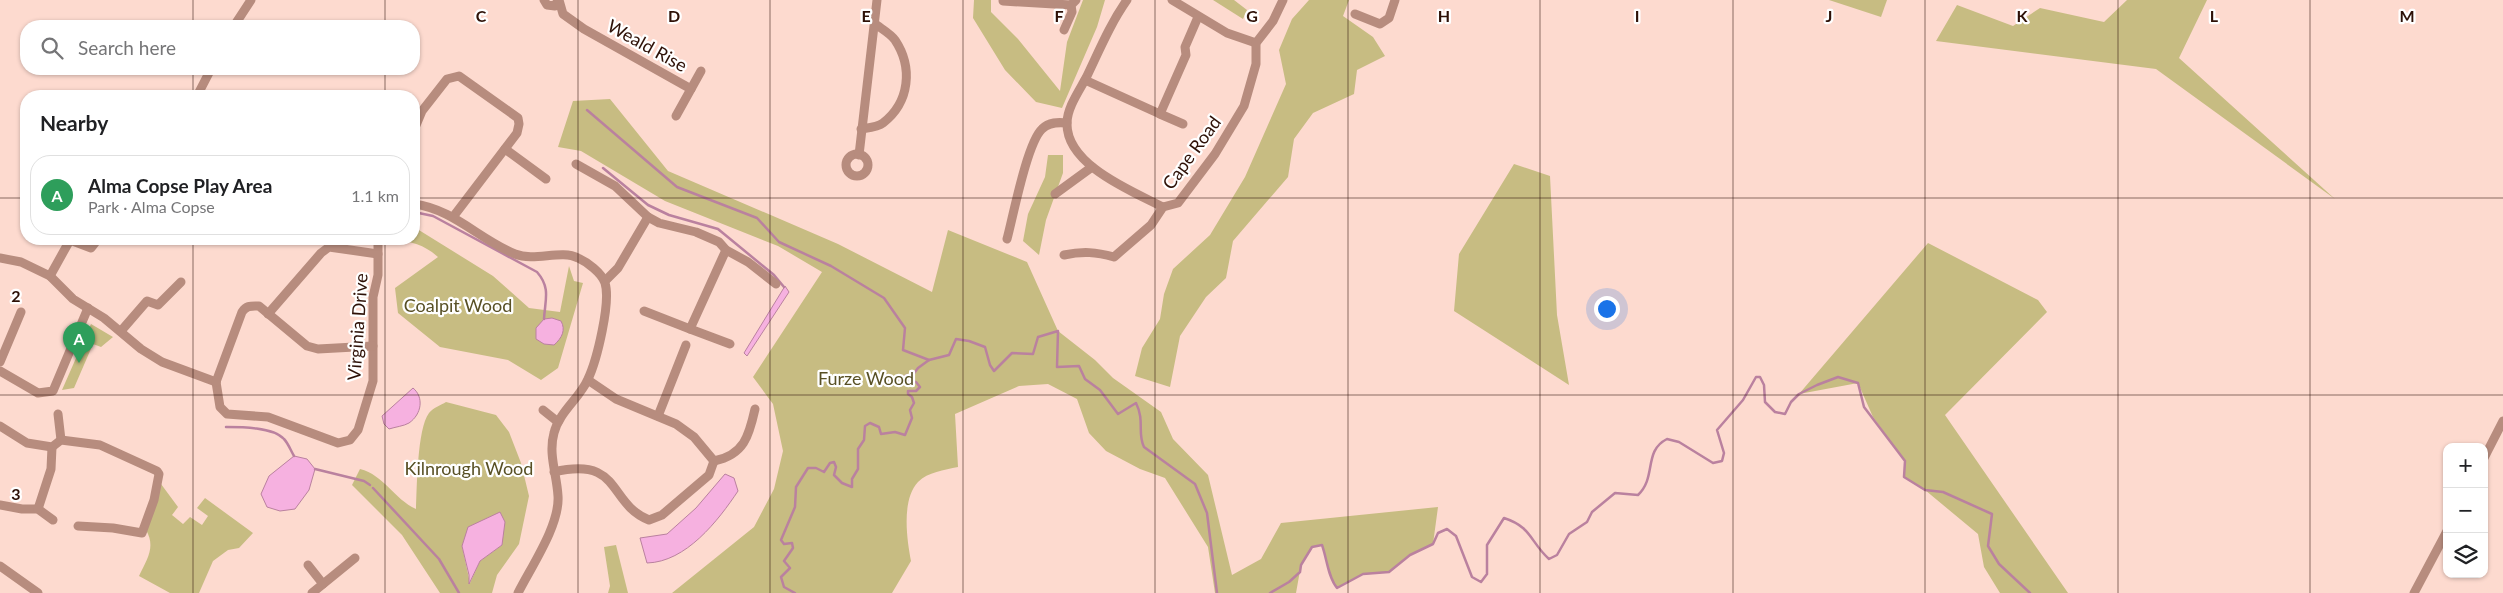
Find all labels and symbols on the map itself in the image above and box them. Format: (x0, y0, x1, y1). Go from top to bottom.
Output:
text: C (476, 6, 487, 25)
text: D (668, 6, 680, 25)
text: E (861, 6, 871, 25)
text: F (1054, 6, 1064, 25)
text: G (1246, 6, 1258, 25)
text: H (1438, 6, 1450, 25)
text: I (1635, 6, 1639, 25)
text: J (1826, 6, 1832, 25)
text: K (2017, 6, 2029, 25)
text: L (2210, 6, 2219, 25)
text: M (2399, 6, 2415, 25)
street label: Weald Rise (604, 14, 691, 76)
street label: Cape Road (1157, 112, 1225, 193)
street label: Virginia Drive (342, 273, 372, 381)
text: 2 (11, 286, 21, 305)
park label: Coalpit Wood (404, 294, 512, 316)
your location (1594, 296, 1620, 322)
pin: A (63, 322, 95, 363)
park label: Furze Wood (818, 367, 914, 389)
park label: Kilnrough Wood (405, 457, 533, 479)
text: 3 (11, 484, 21, 503)

